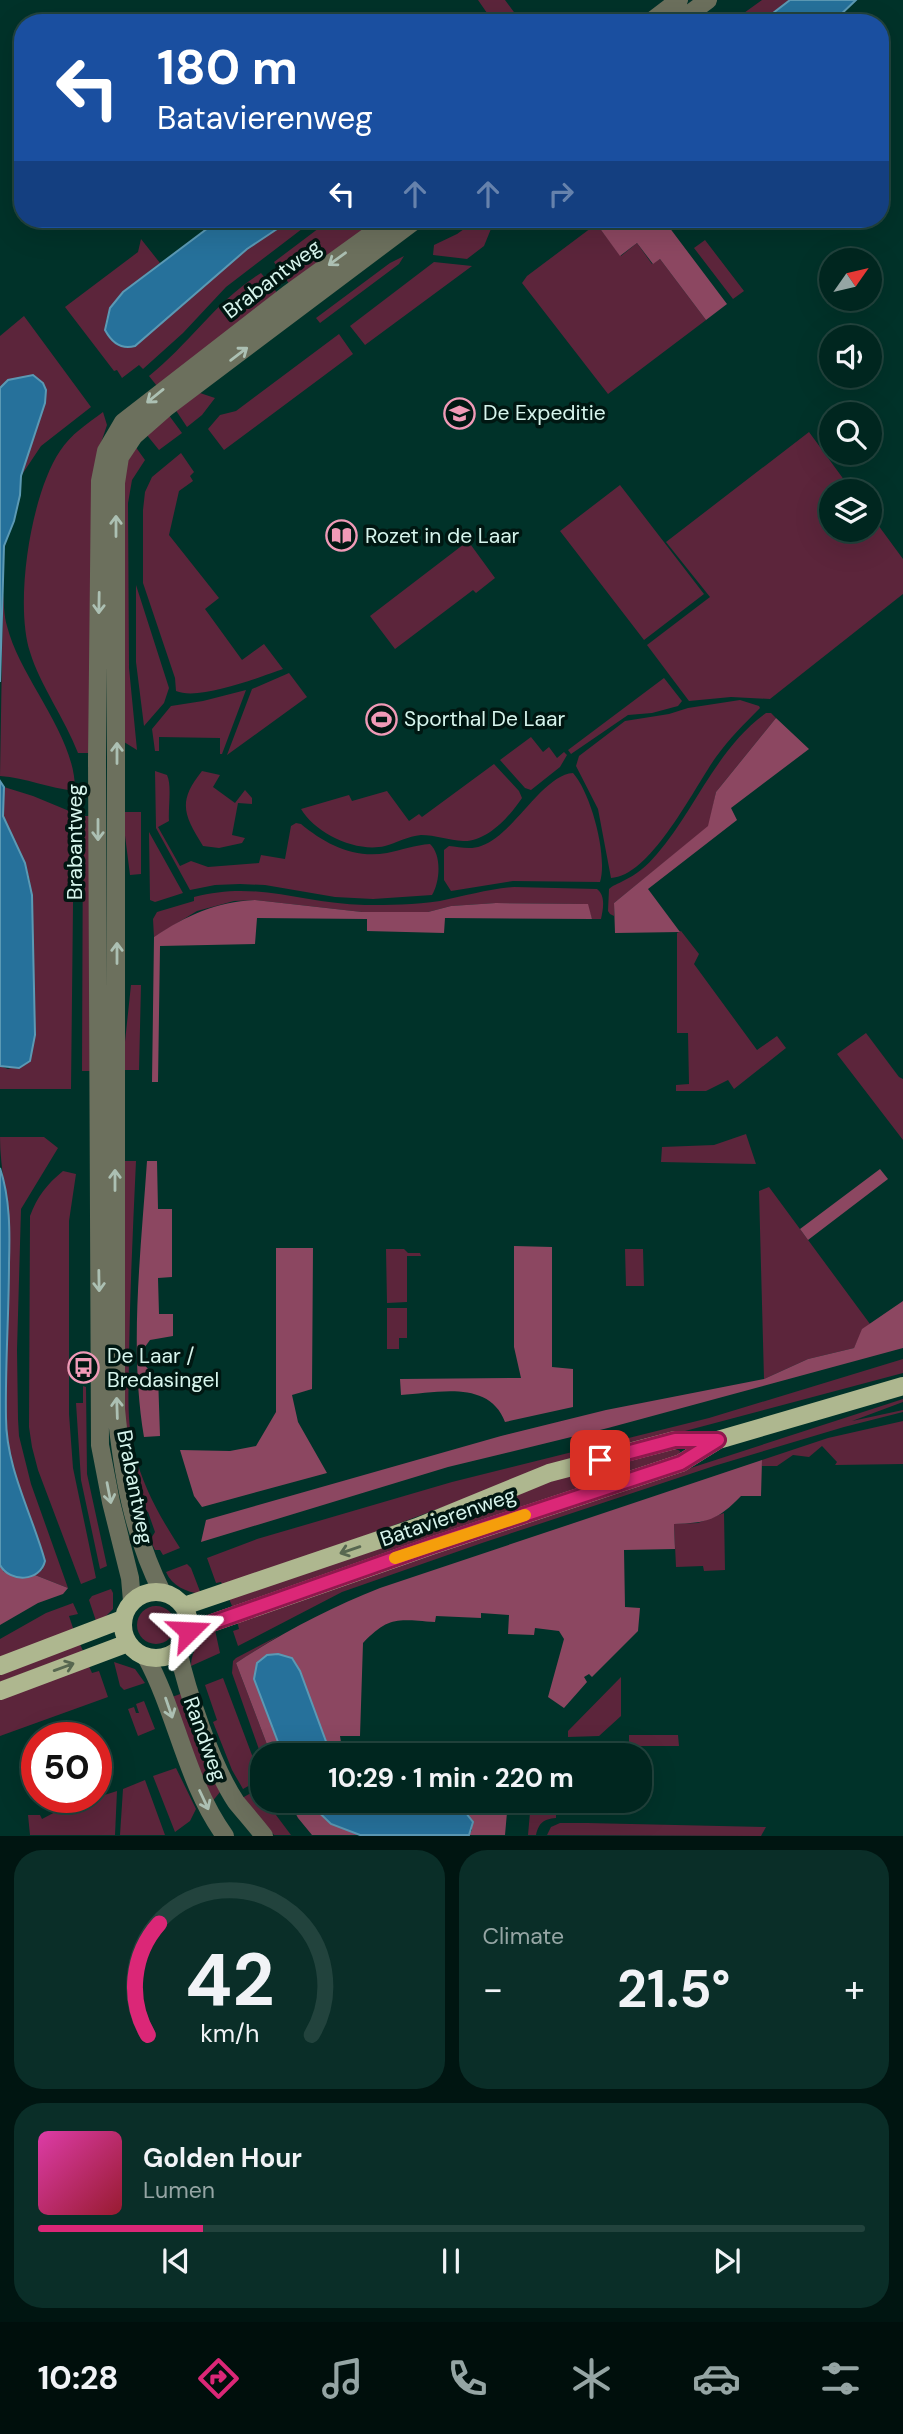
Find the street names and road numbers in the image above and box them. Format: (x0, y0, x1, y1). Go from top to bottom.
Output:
street label: Brabantweg (217, 233, 327, 325)
street label: Brabantweg (61, 784, 89, 900)
street label: Brabantweg (110, 1427, 160, 1547)
street label: Batavierenweg (376, 1481, 520, 1553)
street label: Randweg (177, 1693, 233, 1785)

